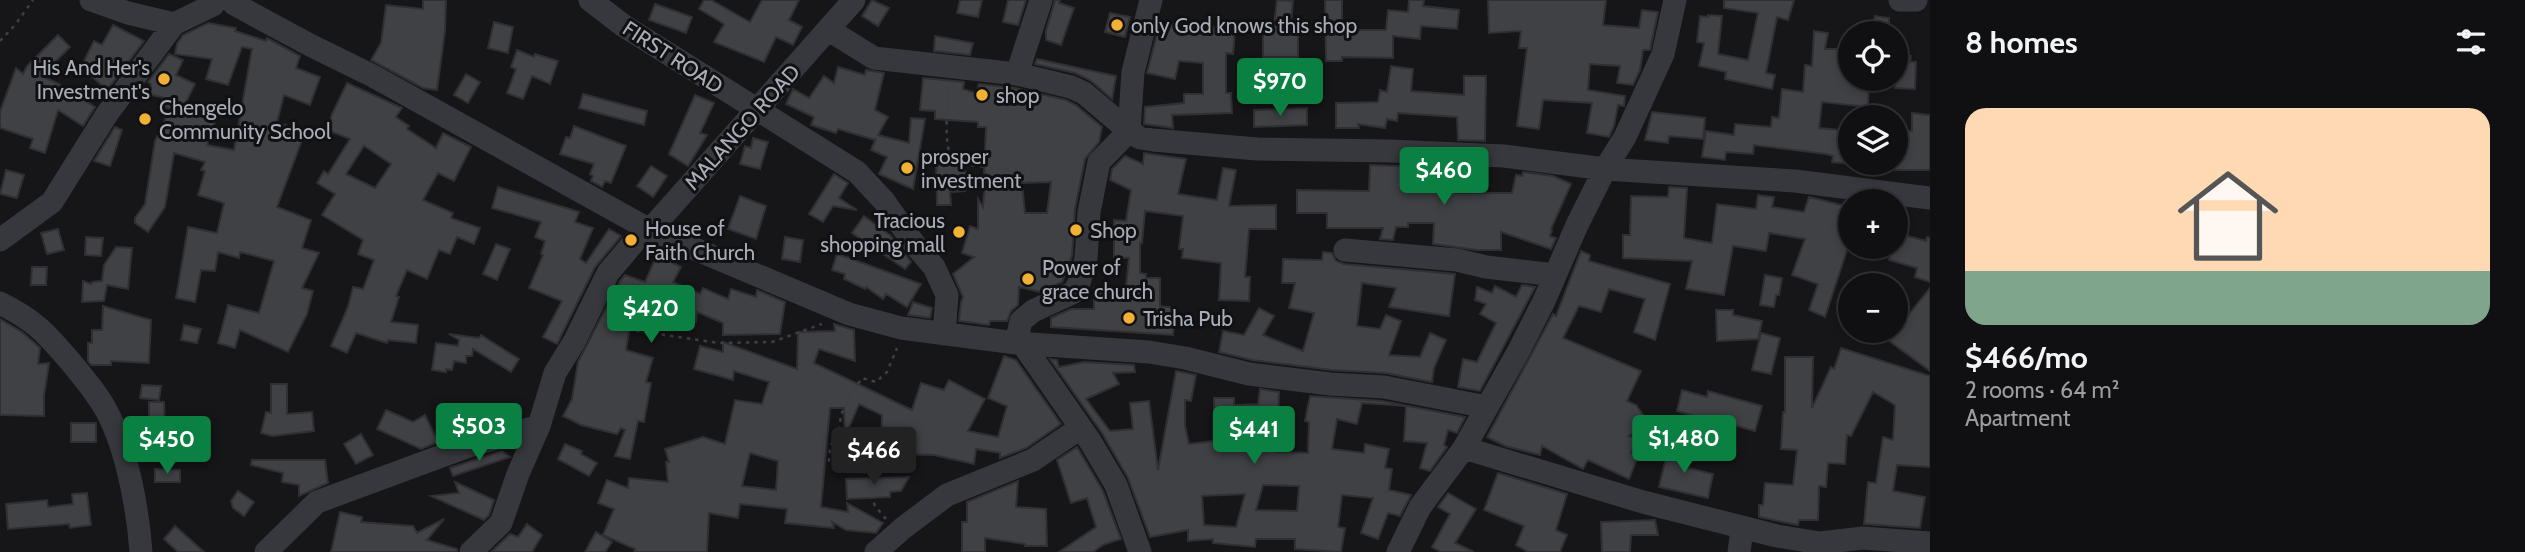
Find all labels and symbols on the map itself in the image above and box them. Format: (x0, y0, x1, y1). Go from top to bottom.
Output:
place label: only God knows this shop (1131, 13, 1357, 38)
street label: FIRST ROAD (618, 15, 728, 99)
marker: only God knows this shop (1109, 17, 1125, 33)
place label: His And Her's Investment's (32, 55, 150, 104)
pin: $970 (1239, 58, 1321, 118)
street label: MALANGO ROAD (679, 59, 805, 195)
marker: His And Her's Investment's (156, 71, 172, 87)
place label: shop (996, 83, 1039, 108)
marker: shop (974, 87, 990, 103)
place label: Chengelo Community School (159, 95, 331, 144)
marker: Chengelo Community School (137, 111, 153, 127)
place label: prosper investment (921, 144, 1021, 193)
pin: $460 (1403, 148, 1485, 207)
marker: prosper investment (899, 160, 915, 176)
place label: Tracious shopping mall (820, 208, 945, 257)
place label: House of Faith Church (645, 216, 755, 265)
place label: Shop (1090, 218, 1137, 243)
marker: Shop (1068, 222, 1084, 238)
marker: Tracious shopping mall (951, 224, 967, 240)
marker: House of Faith Church (623, 232, 639, 248)
place label: Power of grace church (1042, 255, 1153, 304)
marker: Power of grace church (1020, 271, 1036, 287)
pin: $420 (610, 286, 692, 345)
place label: Trisha Pub (1143, 306, 1233, 331)
marker: Trisha Pub (1121, 310, 1137, 326)
pin: $503 (438, 404, 520, 463)
pin: $441 (1213, 406, 1295, 466)
pin: $450 (126, 416, 208, 476)
pin: $1,480 (1627, 416, 1741, 475)
pin: $466 (833, 428, 915, 487)

